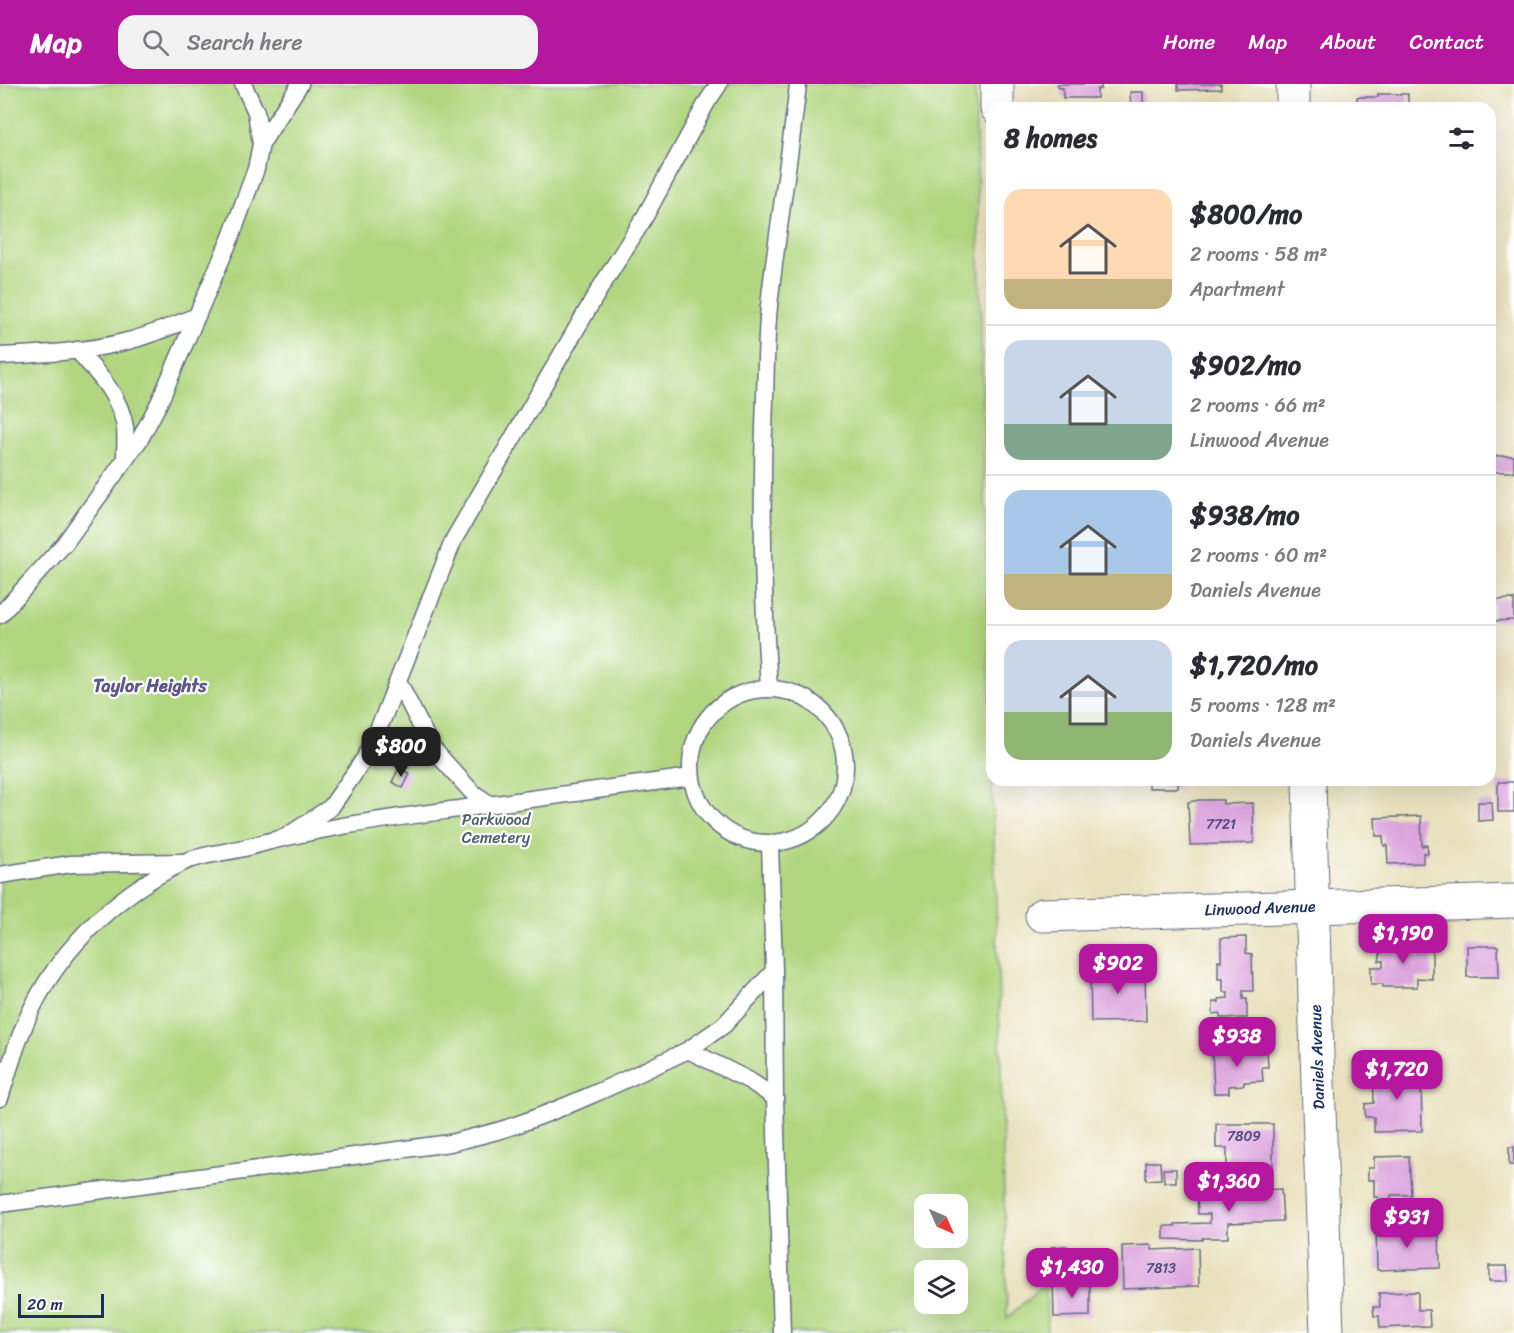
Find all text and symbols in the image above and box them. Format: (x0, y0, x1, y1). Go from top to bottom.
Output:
search box (118, 15, 538, 69)
text: Map (30, 18, 82, 67)
text: Search here (187, 23, 303, 62)
text: Home (1163, 23, 1215, 61)
text: Map (1248, 23, 1287, 61)
text: About (1320, 23, 1377, 61)
text: Contact (1410, 23, 1484, 61)
icon: search (139, 26, 172, 59)
text: 8 homes (1004, 115, 1097, 161)
icon: filters (1445, 122, 1478, 155)
text: $800/mo (1190, 191, 1302, 237)
icon: home (1052, 213, 1124, 285)
text: 2 rooms · 58 m² (1190, 237, 1327, 272)
text: Apartment (1190, 272, 1284, 307)
text: $902/mo (1190, 342, 1301, 388)
icon: home (1052, 364, 1124, 436)
text: 2 rooms · 66 m² (1190, 388, 1326, 423)
text: Linwood Avenue (1190, 423, 1329, 458)
text: $938/mo (1190, 492, 1300, 538)
icon: home (1052, 514, 1124, 586)
text: 2 rooms · 60 m² (1190, 538, 1327, 573)
text: Daniels Avenue (1190, 573, 1321, 608)
text: $1,720/mo (1190, 642, 1318, 688)
icon: home (1052, 664, 1124, 736)
district label: Taylor Heights (93, 670, 207, 702)
text: 5 rooms · 128 m² (1190, 688, 1336, 723)
text: Daniels Avenue (1190, 723, 1321, 758)
pin: $800 (365, 727, 437, 778)
text: $800 (376, 729, 426, 764)
park label: Parkwood Cemetery (462, 805, 532, 852)
house number: 7721 (1206, 812, 1236, 837)
street label: Linwood Avenue (1204, 892, 1316, 924)
pin: $1,190 (1354, 914, 1452, 965)
text: $1,190 (1373, 916, 1433, 951)
pin: $902 (1082, 944, 1154, 995)
text: $902 (1093, 946, 1143, 981)
street label: Daniels Avenue (1301, 1004, 1333, 1110)
pin: $938 (1201, 1017, 1273, 1068)
text: $938 (1213, 1019, 1261, 1054)
pin: $1,720 (1348, 1050, 1446, 1101)
text: $1,720 (1365, 1052, 1429, 1087)
house number: 7809 (1227, 1124, 1261, 1149)
pin: $1,360 (1180, 1162, 1278, 1213)
text: $1,360 (1198, 1164, 1260, 1199)
north arrow (914, 1194, 968, 1248)
map controls (914, 1194, 968, 1314)
pin: $931 (1371, 1198, 1443, 1249)
text: $931 (1384, 1200, 1430, 1235)
pin: $1,430 (1023, 1248, 1121, 1299)
text: $1,430 (1040, 1250, 1104, 1285)
house number: 7813 (1146, 1256, 1176, 1281)
button: layers (914, 1260, 968, 1314)
text: 20 m (27, 1290, 63, 1319)
scale bar (18, 1291, 104, 1318)

